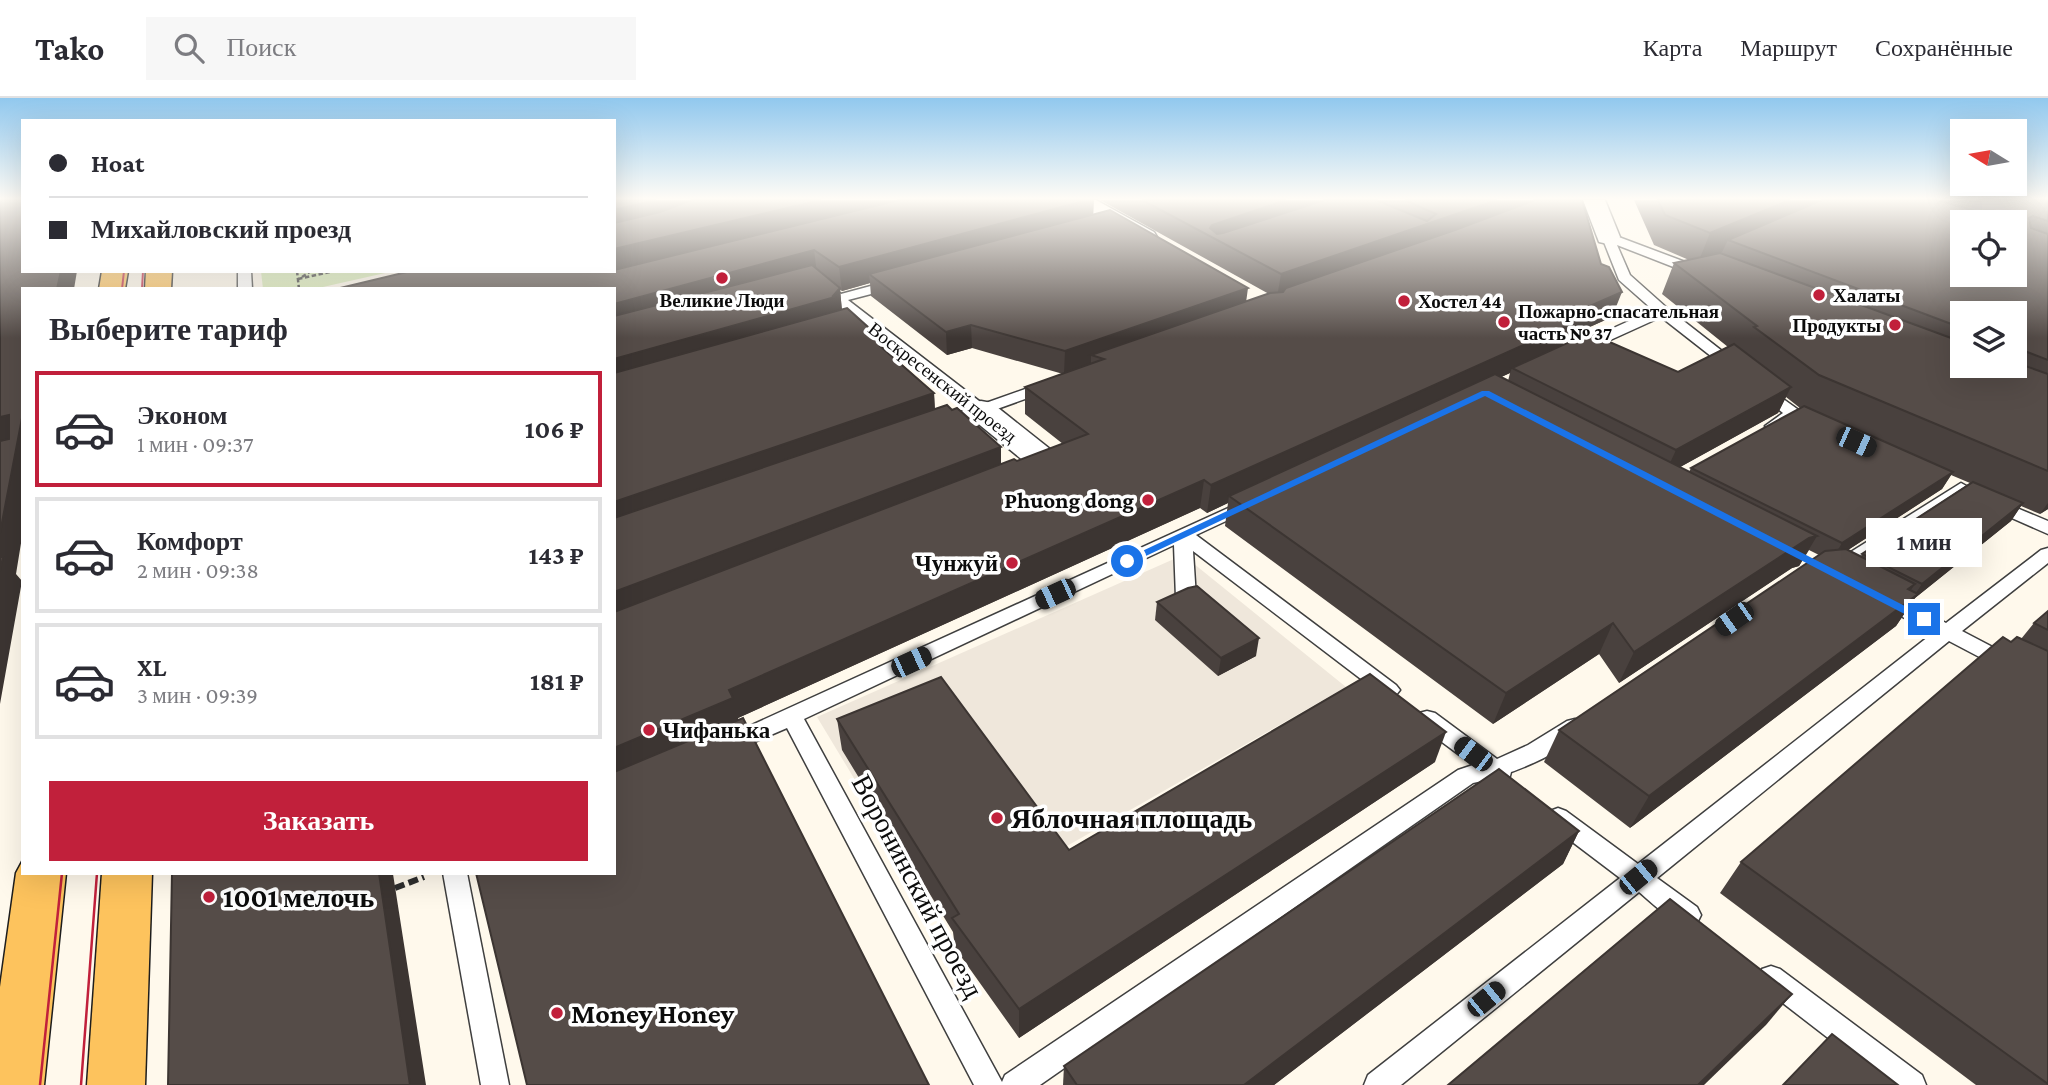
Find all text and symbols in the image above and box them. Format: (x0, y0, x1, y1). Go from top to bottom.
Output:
search box (146, 17, 636, 80)
icon: search (170, 29, 208, 67)
text: Tako (35, 30, 104, 67)
text: Поиск (226, 33, 296, 62)
text: Карта (1643, 34, 1702, 61)
text: Маршрут (1740, 34, 1837, 61)
text: Сохранённые (1875, 34, 2013, 61)
north arrow (1950, 119, 2026, 196)
map controls (1950, 119, 2027, 378)
text: Hoat (91, 149, 144, 178)
button: locate (1950, 210, 2027, 287)
text: Михайловский проезд (91, 215, 351, 244)
marker: Великие Люди (714, 270, 730, 286)
place label: Халаты (1833, 285, 1900, 306)
marker: Халаты (1811, 287, 1827, 303)
place label: Великие Люди (660, 290, 784, 311)
place label: Хостел 44 (1418, 291, 1502, 312)
marker: Хостел 44 (1396, 293, 1412, 309)
place label: Пожарно-спасательная часть № 37 (1518, 301, 1719, 344)
button: layers (1950, 301, 2027, 378)
text: Выберите тариф (49, 311, 288, 347)
marker: Пожарно-спасательная часть № 37 (1496, 314, 1512, 330)
place label: Продукты (1792, 315, 1881, 336)
marker: Продукты (1887, 317, 1903, 333)
street label: Воскресенский проезд (864, 318, 1021, 447)
icon: car (53, 398, 116, 461)
text: Эконом (137, 401, 227, 430)
text: 106 ₽ (525, 415, 584, 444)
car (1833, 424, 1880, 460)
text: 1 мин · 09:37 (137, 431, 254, 457)
place label: Phuong dong (1004, 487, 1134, 513)
marker: Phuong dong (1140, 492, 1156, 508)
callout: 1 мин (1866, 518, 1982, 566)
icon: car (53, 524, 116, 587)
text: Комфорт (137, 527, 243, 556)
text: 1 мин (1896, 529, 1952, 555)
text: 143 ₽ (528, 541, 584, 570)
route start (1111, 545, 1143, 577)
place label: Чунжуй (915, 550, 998, 576)
marker: Чунжуй (1004, 555, 1020, 571)
text: 2 мин · 09:38 (137, 557, 259, 583)
car (1032, 576, 1079, 612)
car (1711, 598, 1758, 640)
route end (1908, 603, 1940, 635)
car (888, 644, 935, 680)
icon: car (53, 650, 116, 713)
text: XL (137, 653, 166, 682)
text: 181 ₽ (530, 667, 584, 696)
text: 3 мин · 09:39 (137, 682, 258, 708)
place label: Чифанька (663, 717, 771, 743)
marker: Чифанька (641, 722, 657, 738)
car (1450, 733, 1497, 775)
street label: Воронинский проезд (846, 770, 989, 1003)
button: Заказать (49, 781, 588, 861)
place label: Яблочная площадь (1011, 803, 1253, 834)
marker: Яблочная площадь (989, 810, 1005, 826)
car (1616, 856, 1661, 898)
place label: 1001 мелочь (223, 882, 375, 913)
marker: 1001 мелочь (201, 889, 217, 905)
car (1464, 978, 1509, 1020)
place label: Money Honey (571, 998, 735, 1029)
marker: Money Honey (549, 1005, 565, 1021)

